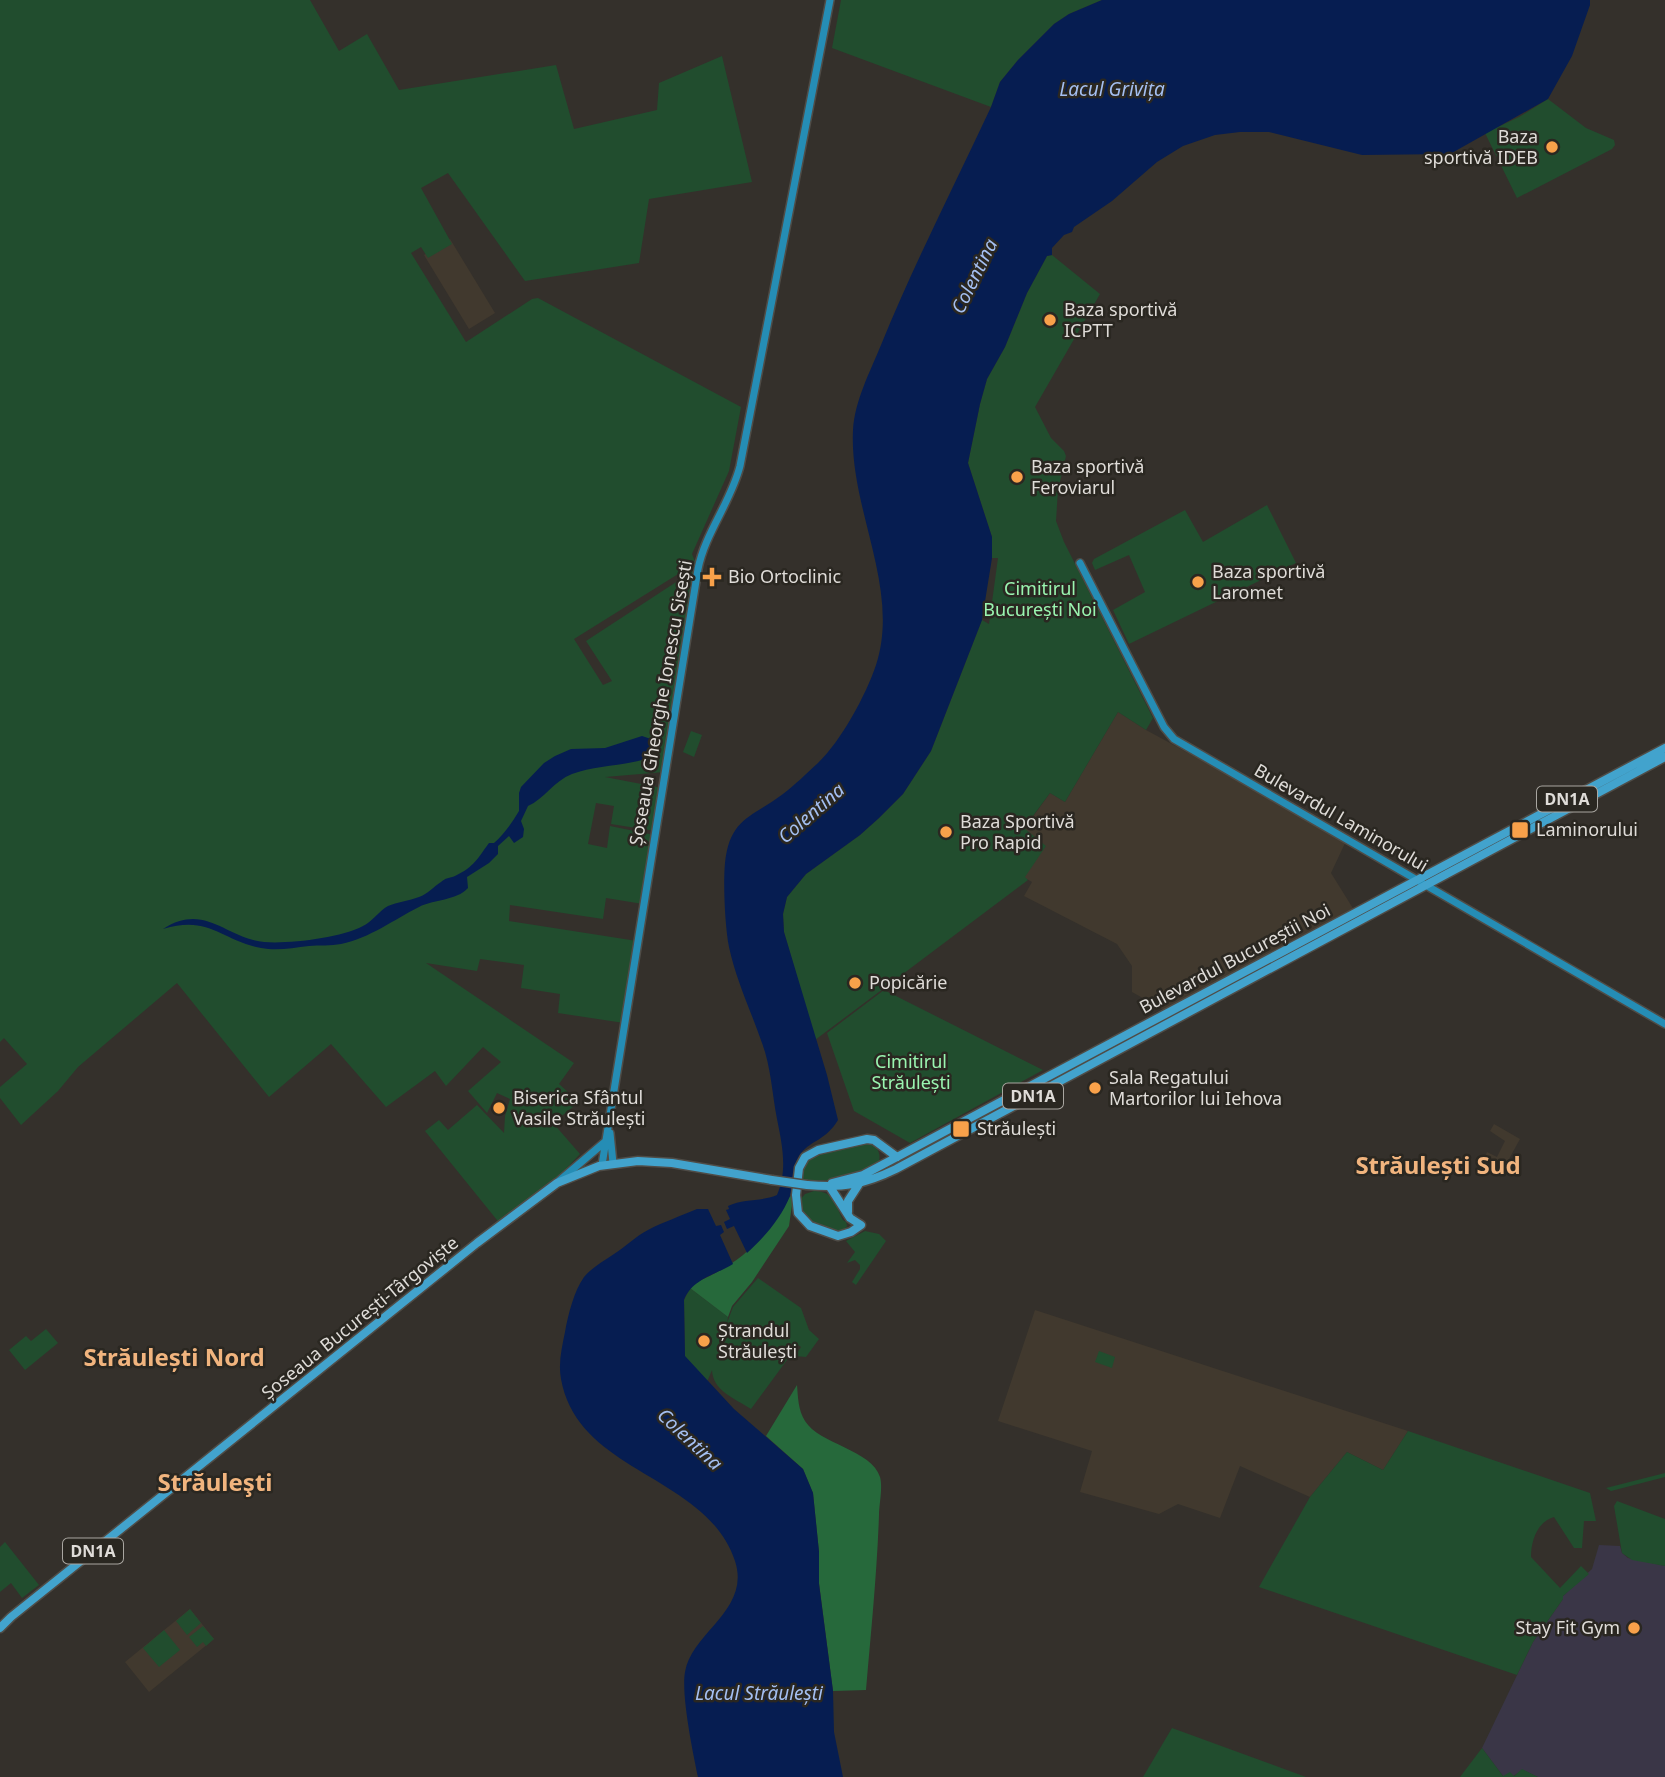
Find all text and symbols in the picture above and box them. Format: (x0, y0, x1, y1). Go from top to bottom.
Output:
water label: Lacul Grivița (1059, 76, 1165, 102)
place label: Baza sportivă IDEB (1424, 124, 1538, 169)
marker: Baza sportivă IDEB (1544, 139, 1560, 155)
water label: Colentina (945, 234, 1003, 318)
place label: Baza sportivă ICPTT (1064, 297, 1177, 342)
marker: Baza sportivă ICPTT (1042, 312, 1058, 328)
place label: Baza sportivă Feroviarul (1031, 454, 1144, 499)
marker: Baza sportivă Feroviarul (1009, 469, 1025, 485)
street label: Șoseaua Gheorghe Ionescu Sisești (623, 558, 697, 847)
place label: Baza sportivă Laromet (1212, 559, 1325, 604)
place label: Bio Ortoclinic (728, 564, 841, 588)
marker: Bio Ortoclinic (702, 567, 722, 587)
marker: Baza sportivă Laromet (1190, 574, 1206, 590)
park label: Cimitirul București Noi (983, 576, 1097, 621)
street label: Bulevardul Laminorului (1250, 757, 1433, 877)
water label: Colentina (772, 777, 850, 849)
road number: DN1A (1537, 786, 1597, 812)
place label: Baza Sportivă Pro Rapid (960, 809, 1075, 854)
place label: Laminorului (1536, 817, 1638, 841)
marker: Laminorului (1510, 820, 1530, 840)
marker: Baza Sportivă Pro Rapid (938, 824, 954, 840)
street label: Bulevardul Bucureștii Noi (1135, 897, 1334, 1019)
place label: Popicărie (869, 970, 947, 994)
marker: Popicărie (847, 975, 863, 991)
park label: Cimitirul Străulești (871, 1049, 951, 1094)
place label: Sala Regatului Martorilor lui Iehova (1109, 1065, 1282, 1110)
marker: Sala Regatului Martorilor lui Iehova (1087, 1080, 1103, 1096)
road number: DN1A (1003, 1084, 1063, 1108)
place label: Biserica Sfântul Vasile Străulești (513, 1085, 646, 1130)
marker: Biserica Sfântul Vasile Străulești (491, 1100, 507, 1116)
place label: Străulești (977, 1116, 1056, 1140)
marker: Străulești (951, 1119, 971, 1139)
district label: Străulești Sud (1355, 1148, 1521, 1181)
street label: Șoseaua București-Târgoviște (256, 1230, 463, 1404)
place label: Ștrandul Străulești (718, 1318, 797, 1363)
marker: Ștrandul Străulești (696, 1333, 712, 1349)
district label: Străulești Nord (83, 1340, 265, 1373)
water label: Colentina (652, 1402, 728, 1476)
district label: Străuleşti (158, 1465, 272, 1498)
road number: DN1A (63, 1539, 123, 1564)
place label: Stay Fit Gym (1515, 1615, 1620, 1639)
marker: Stay Fit Gym (1626, 1620, 1642, 1636)
water label: Lacul Străulești (695, 1680, 824, 1706)

